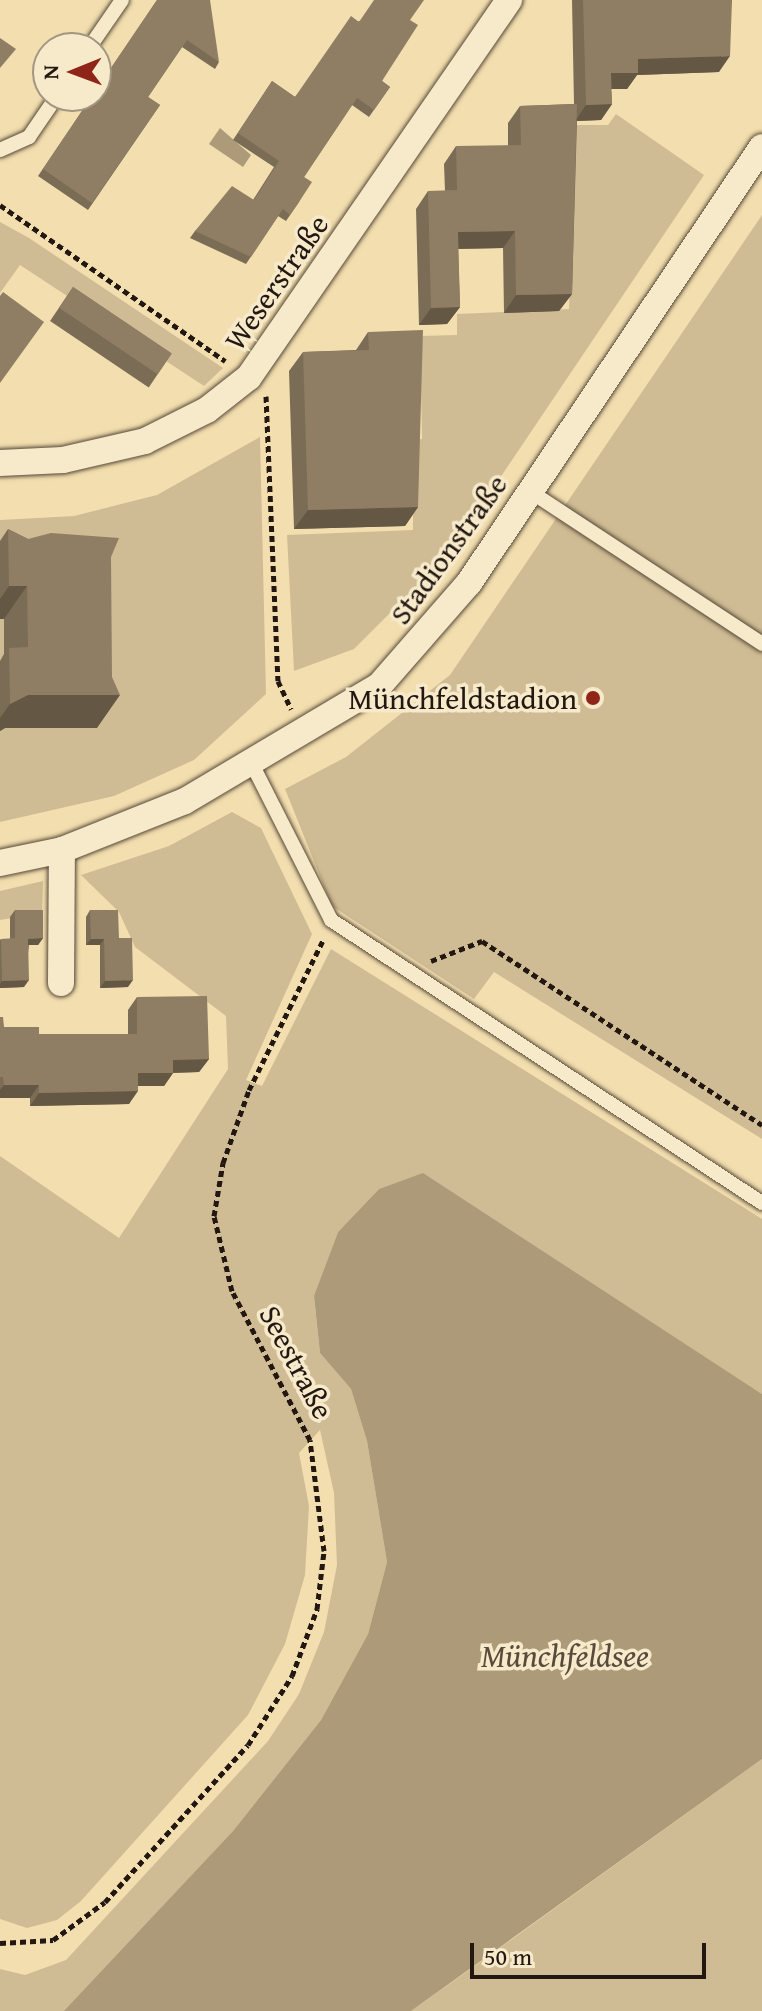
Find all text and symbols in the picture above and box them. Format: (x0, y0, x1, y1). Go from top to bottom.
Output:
north arrow (32, 32, 112, 112)
text: N (34, 65, 66, 80)
street label: Weserstraße (216, 207, 336, 357)
street label: Stadionstraße (382, 467, 514, 631)
place label: Münchfeldstadion (348, 680, 577, 716)
marker: Münchfeldstadion (584, 689, 602, 707)
street label: Seestraße (252, 1299, 342, 1425)
water label: Münchfeldsee (481, 1637, 649, 1675)
scale bar (474, 1927, 710, 1977)
text: 50 m (484, 1939, 532, 1974)

